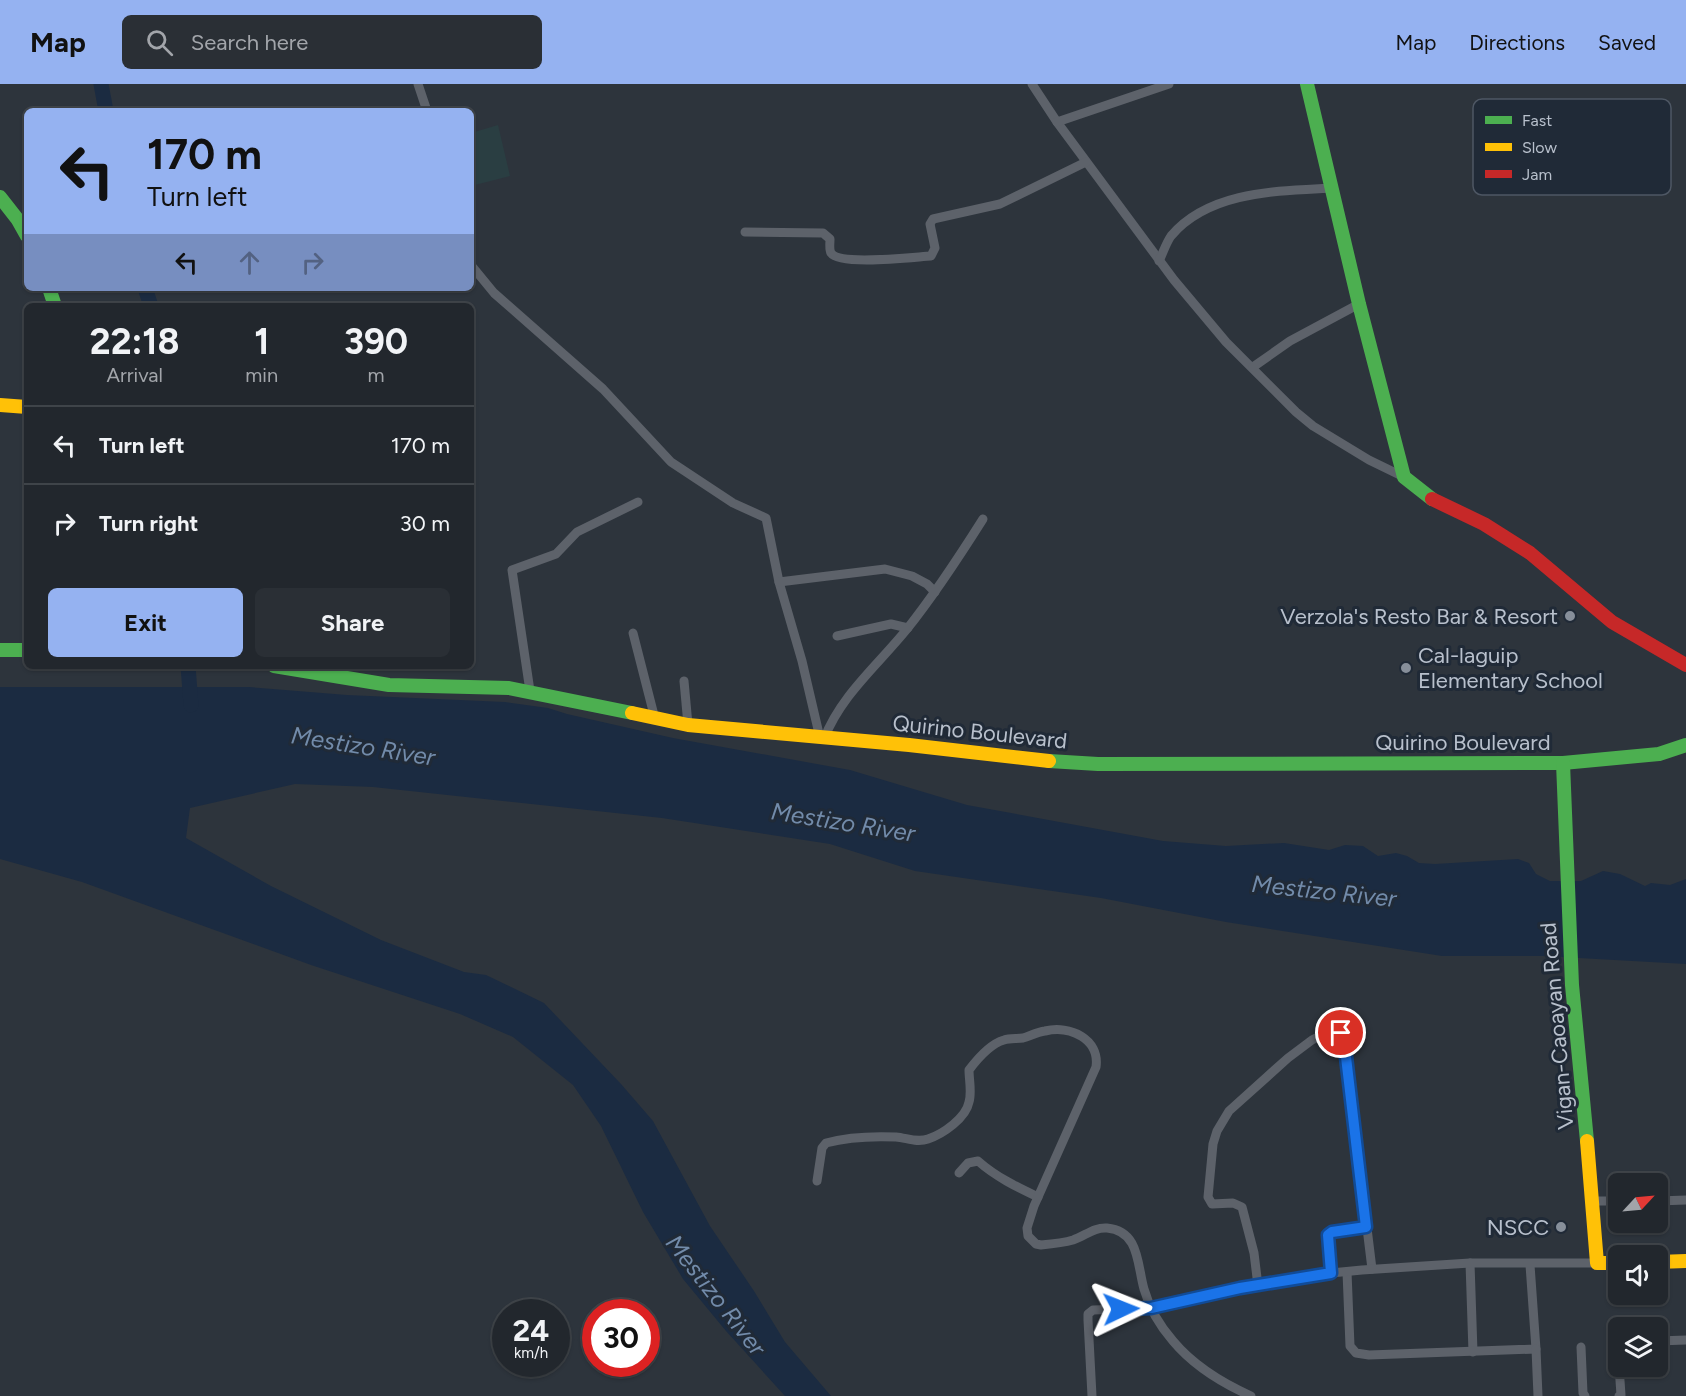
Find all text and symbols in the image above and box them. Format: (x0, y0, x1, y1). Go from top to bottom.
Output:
search box (122, 15, 542, 69)
text: Map (30, 25, 86, 59)
icon: search (143, 26, 176, 59)
text: Search here (191, 29, 308, 56)
text: Map (1395, 30, 1436, 55)
text: Directions (1469, 30, 1565, 55)
text: Saved (1598, 30, 1656, 55)
legend (1473, 99, 1671, 195)
text: Fast (1522, 111, 1552, 130)
text: 170 m (147, 129, 262, 180)
icon: left (48, 132, 126, 210)
text: Slow (1522, 138, 1557, 157)
text: Jam (1522, 165, 1552, 184)
text: Turn left (147, 180, 247, 213)
icon: left (170, 246, 203, 279)
icon: ahead (233, 246, 266, 279)
icon: right (296, 246, 329, 279)
text: 22:18 (90, 320, 180, 363)
text: 1 (254, 320, 269, 363)
text: 390 (344, 320, 408, 363)
text: Arrival (106, 363, 163, 387)
text: min (245, 363, 278, 387)
text: m (368, 363, 385, 387)
icon: left (48, 429, 81, 462)
text: Turn left (99, 432, 185, 459)
text: 170 m (391, 432, 450, 459)
icon: right (48, 507, 81, 540)
text: Turn right (99, 510, 198, 537)
text: 30 m (400, 510, 450, 537)
button: Exit (48, 588, 243, 657)
button: Share (255, 588, 450, 657)
place label: Verzola's Resto Bar & Resort (1280, 603, 1558, 630)
marker: Verzola's Resto Bar & Resort (1563, 609, 1577, 623)
place label: Cal-laguip Elementary School (1418, 642, 1603, 694)
marker: Cal-laguip Elementary School (1399, 661, 1413, 675)
street label: Quirino Boulevard (891, 709, 1069, 755)
water label: Mestizo River (289, 720, 438, 772)
street label: Quirino Boulevard (1375, 729, 1551, 756)
water label: Mestizo River (769, 796, 918, 848)
water label: Mestizo River (1250, 869, 1399, 913)
street label: Vigan-Caoayan Road (1534, 921, 1580, 1131)
pin (1315, 1007, 1366, 1058)
icon: arrive (1324, 1016, 1357, 1049)
north arrow (1608, 1173, 1668, 1233)
map controls (1608, 1173, 1668, 1377)
place label: NSCC (1487, 1214, 1549, 1241)
marker: NSCC (1554, 1220, 1568, 1234)
water label: Mestizo River (660, 1229, 773, 1362)
button: sound (1608, 1245, 1668, 1305)
position arrow (1089, 1277, 1153, 1341)
speed limit sign: 30 (582, 1299, 660, 1377)
text: 24 (513, 1312, 549, 1349)
button: layers (1608, 1317, 1668, 1377)
text: km/h (514, 1344, 548, 1362)

